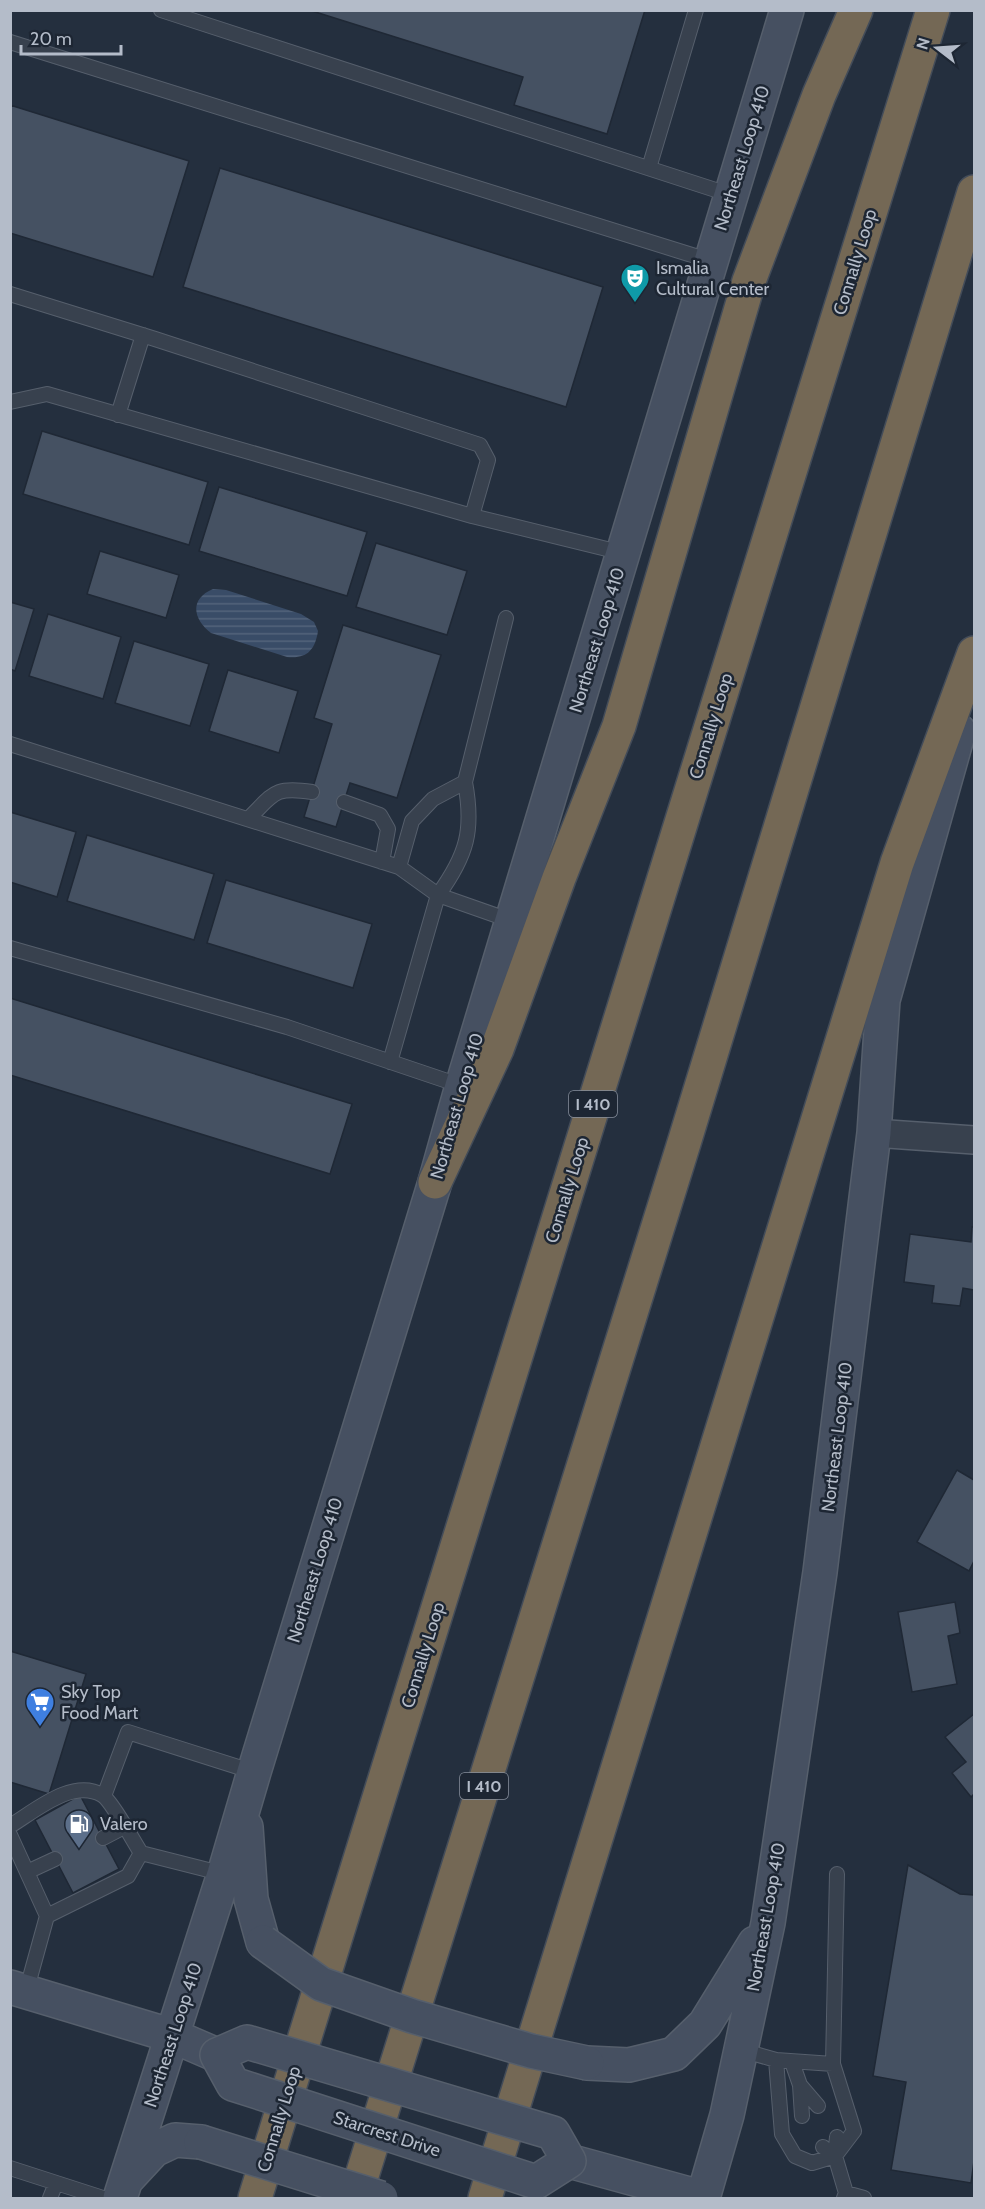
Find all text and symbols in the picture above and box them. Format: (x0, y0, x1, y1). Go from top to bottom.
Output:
scale bar (21, 18, 122, 56)
north arrow (907, 18, 967, 78)
text: 20 m (30, 28, 72, 50)
text: N (912, 36, 934, 52)
street label: Northeast Loop 410 (709, 83, 775, 233)
street label: Connally Loop (828, 206, 882, 318)
place label: Ismalia Cultural Center (656, 257, 770, 300)
theatre icon: Ismalia Cultural Center (619, 262, 651, 304)
street label: Northeast Loop 410 (564, 565, 630, 715)
street label: Connally Loop (684, 670, 738, 782)
street label: Northeast Loop 410 (426, 1030, 488, 1182)
road number: I 410 (569, 1091, 617, 1117)
street label: Connally Loop (540, 1134, 594, 1246)
street label: Northeast Loop 410 (817, 1361, 857, 1513)
street label: Northeast Loop 410 (282, 1495, 348, 1645)
street label: Connally Loop (396, 1599, 450, 1711)
place label: Sky Top Food Mart (61, 1681, 138, 1724)
supermarket icon: Sky Top Food Mart (24, 1686, 56, 1728)
road number: I 410 (460, 1773, 508, 1799)
fuel station icon: Valero (63, 1808, 95, 1850)
place label: Valero (100, 1813, 148, 1835)
street label: Northeast Loop 410 (742, 1841, 790, 1993)
street label: Northeast Loop 410 (139, 1960, 207, 2110)
street label: Connally Loop (252, 2063, 306, 2175)
street label: Starcrest Drive (331, 2106, 443, 2162)

